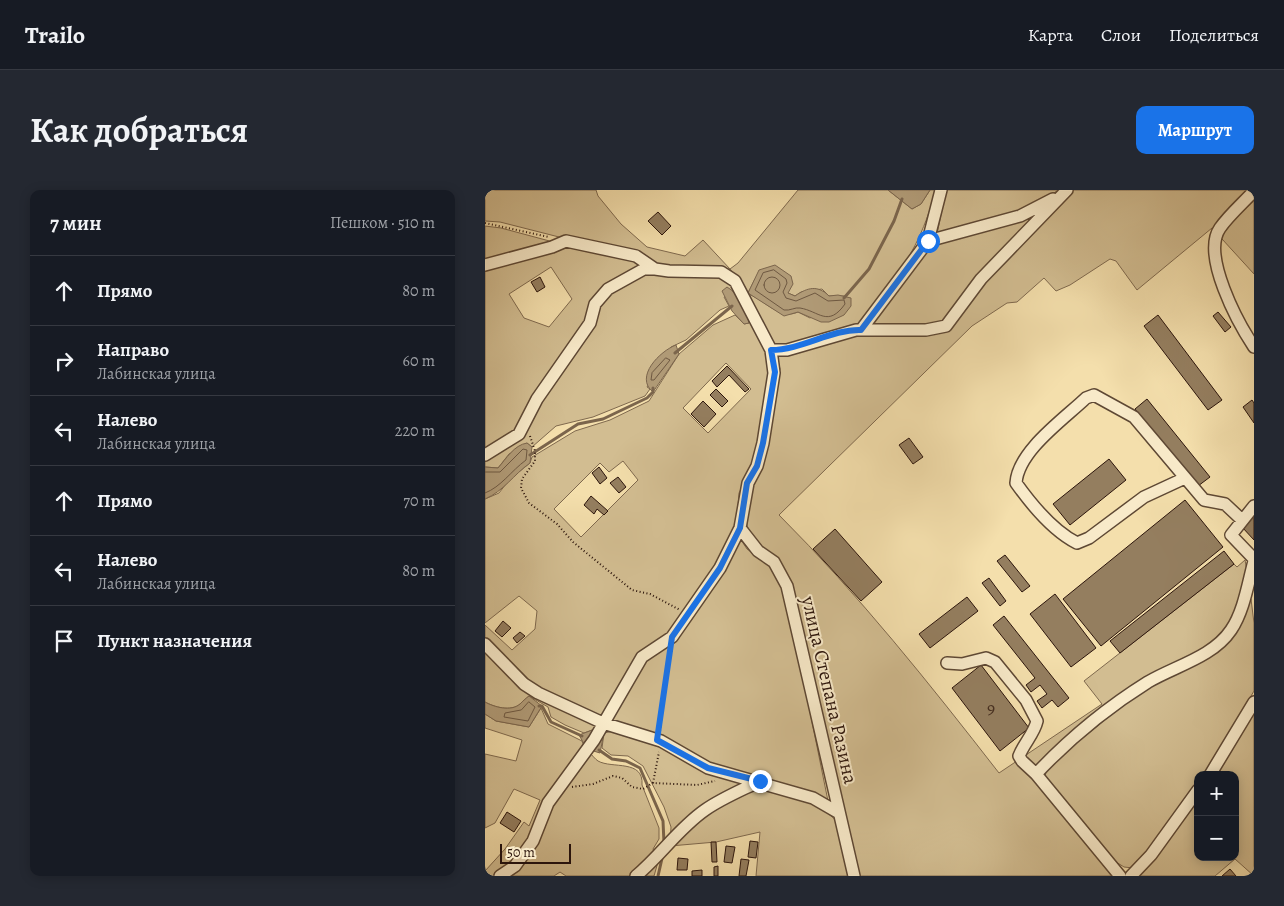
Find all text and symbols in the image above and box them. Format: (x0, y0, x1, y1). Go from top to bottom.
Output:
text: Trailo (25, 19, 85, 51)
text: Карта (1028, 23, 1073, 47)
text: Слои (1101, 23, 1141, 47)
text: Поделиться (1169, 23, 1259, 47)
text: Как добраться (30, 106, 248, 154)
button: Маршрут (1136, 106, 1254, 154)
text: 7 мин (50, 209, 102, 237)
text: Пешком · 510 m (330, 212, 435, 234)
route start (917, 230, 940, 253)
icon: ahead (50, 277, 78, 305)
text: Прямо (97, 278, 152, 304)
text: 80 m (402, 280, 435, 302)
text: Направо (97, 337, 169, 363)
icon: right (50, 347, 78, 375)
text: 60 m (403, 350, 435, 372)
text: Лабинская улица (97, 363, 216, 385)
text: Налево (97, 407, 157, 433)
icon: left (50, 417, 78, 445)
text: 220 m (395, 420, 435, 442)
text: Лабинская улица (97, 433, 216, 455)
icon: ahead (50, 487, 78, 515)
text: Прямо (97, 488, 152, 514)
text: 70 m (403, 490, 435, 512)
text: Налево (97, 547, 157, 573)
icon: left (50, 557, 78, 585)
text: 80 m (402, 560, 435, 582)
text: Лабинская улица (97, 573, 216, 595)
street label: улица Степана Разина (795, 593, 864, 787)
icon: arrive (50, 627, 78, 655)
text: Пункт назначения (97, 628, 252, 654)
house number: 9 (987, 696, 995, 720)
route end (749, 770, 772, 793)
map controls (1194, 771, 1239, 861)
button: + (1194, 771, 1239, 816)
button: − (1194, 816, 1239, 861)
scale bar (500, 841, 571, 864)
text: 50 m (507, 843, 535, 862)

